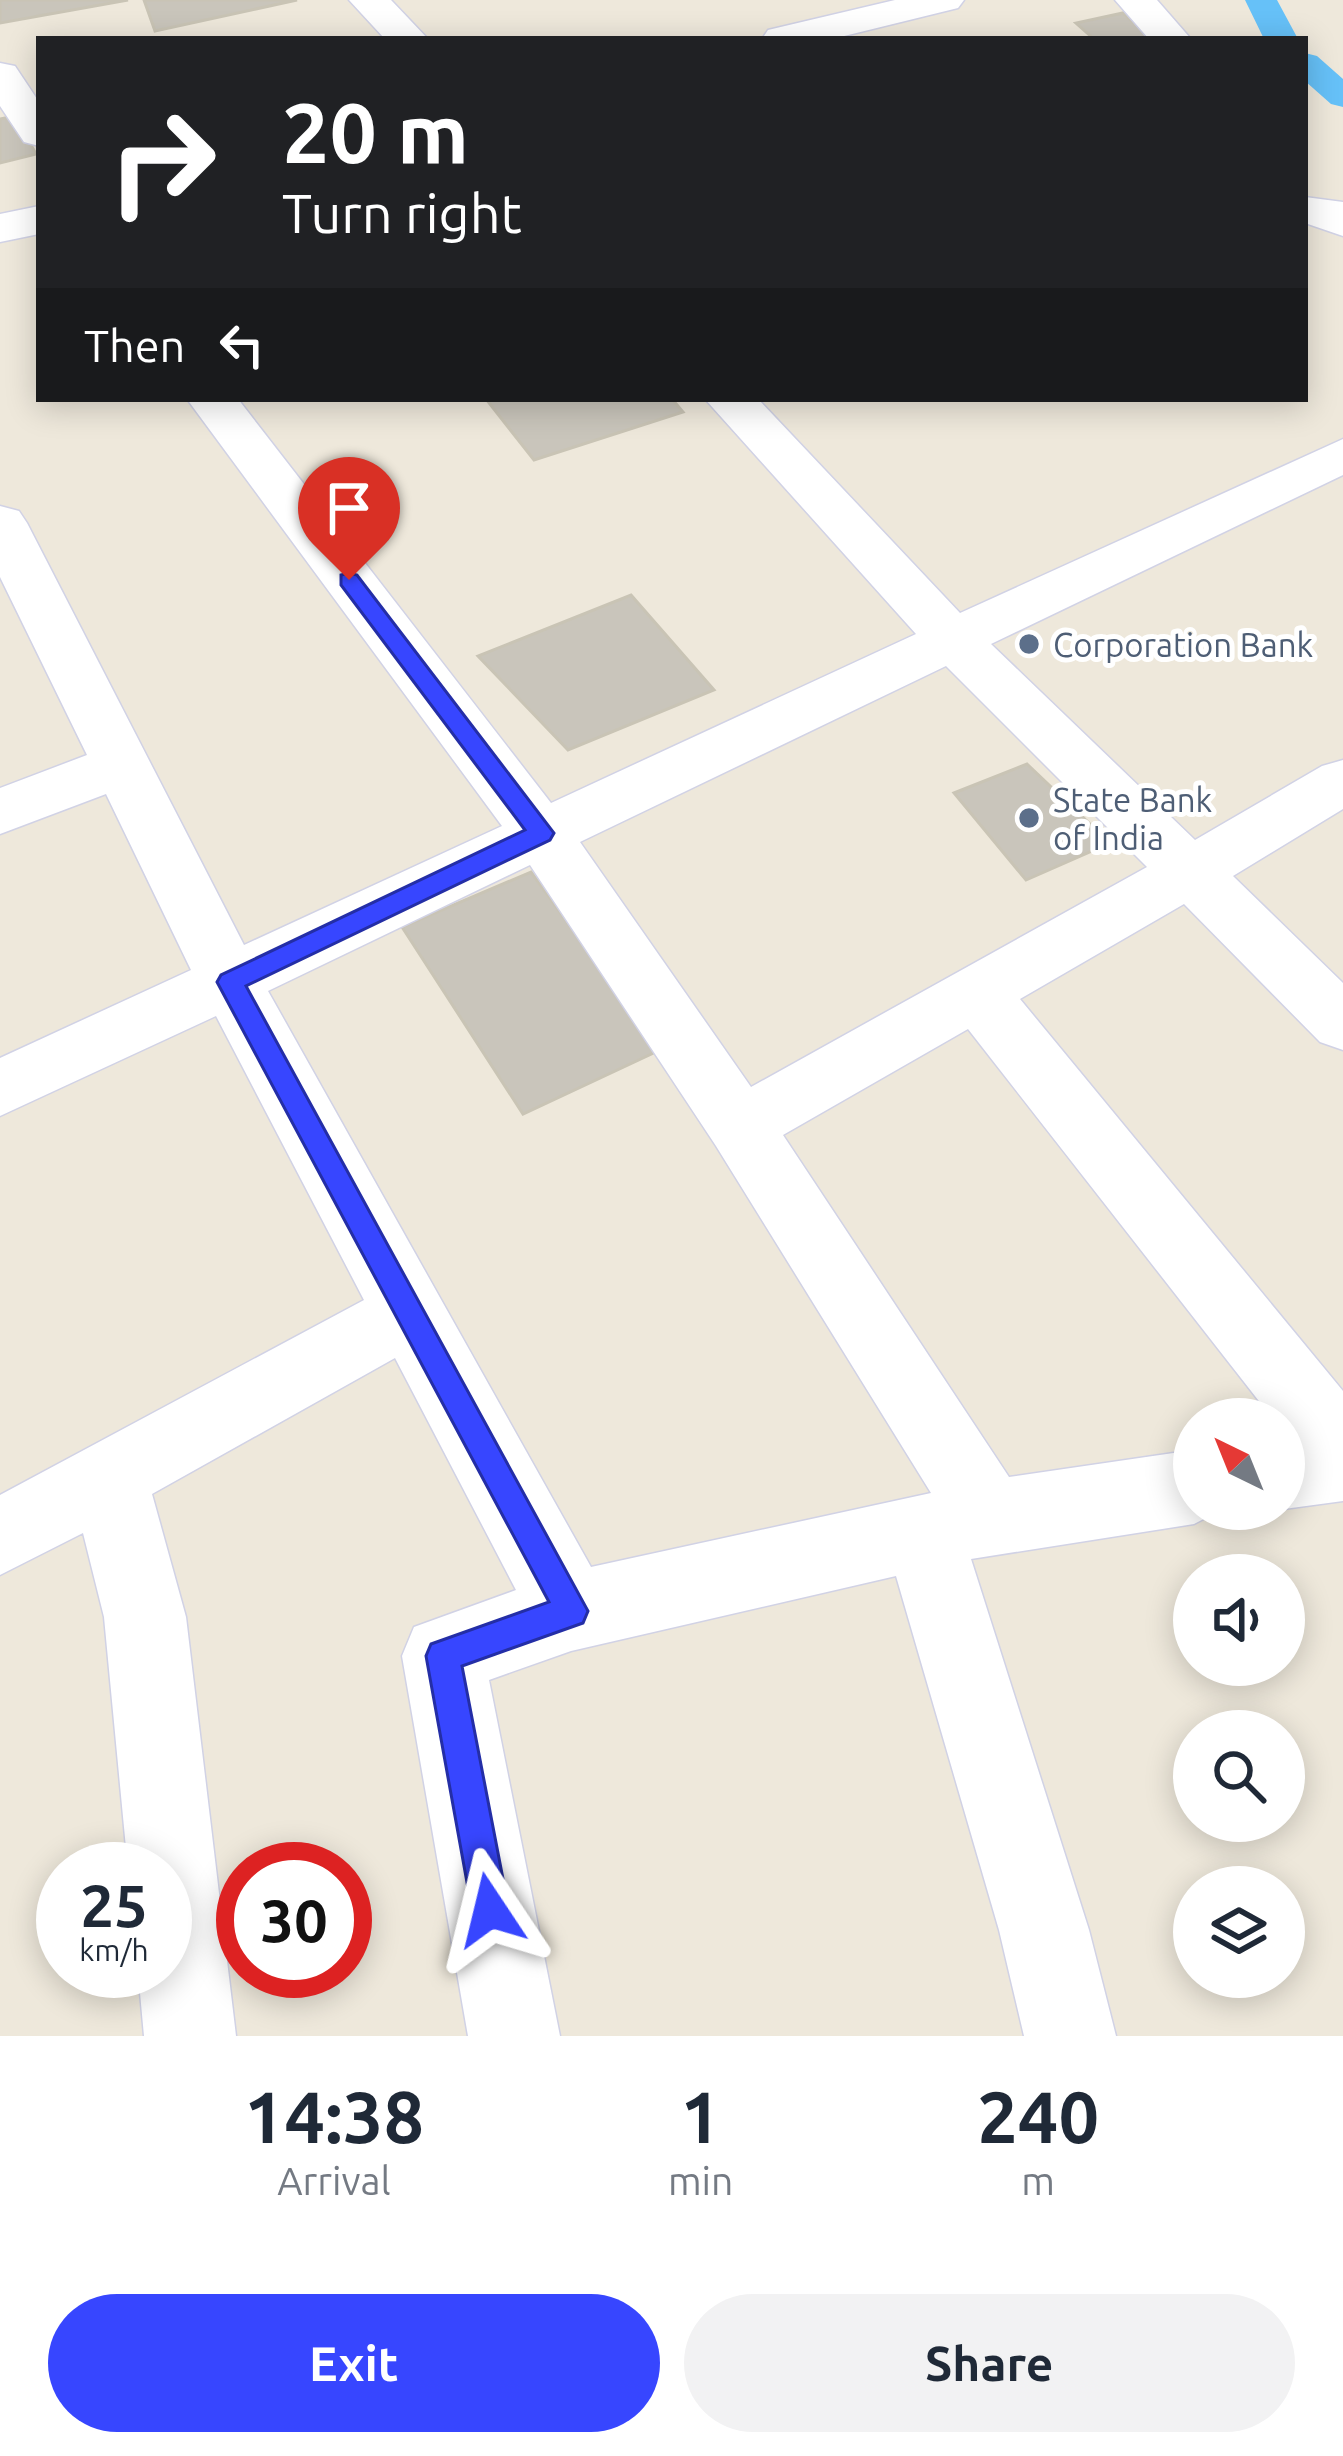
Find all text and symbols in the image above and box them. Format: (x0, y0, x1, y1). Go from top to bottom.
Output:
icon: right (84, 84, 240, 240)
text: 20 m (282, 85, 469, 179)
text: Turn right (282, 183, 522, 243)
icon: left (209, 312, 275, 378)
text: Then (84, 320, 185, 371)
pin (298, 457, 400, 580)
icon: arrive (316, 475, 382, 541)
place label: Corporation Bank (1053, 626, 1314, 663)
marker: Corporation Bank (1016, 631, 1042, 657)
place label: State Bank of India (1053, 781, 1213, 856)
marker: State Bank of India (1016, 805, 1042, 831)
north arrow (1173, 1398, 1305, 1530)
map controls (1173, 1398, 1305, 1998)
button: sound (1173, 1554, 1305, 1686)
button: search (1173, 1710, 1305, 1842)
speed limit sign: 30 (216, 1842, 372, 1998)
position arrow (427, 1847, 553, 1973)
button: layers (1173, 1866, 1305, 1998)
text: 25 (80, 1871, 148, 1938)
text: km/h (79, 1933, 149, 1967)
text: 14:38 (244, 2076, 424, 2157)
text: 1 (680, 2076, 721, 2157)
text: 240 (977, 2076, 1099, 2157)
text: Arrival (277, 2159, 391, 2202)
text: min (668, 2159, 733, 2202)
text: m (1021, 2159, 1055, 2202)
button: Exit (48, 2294, 660, 2432)
button: Share (684, 2294, 1295, 2432)

